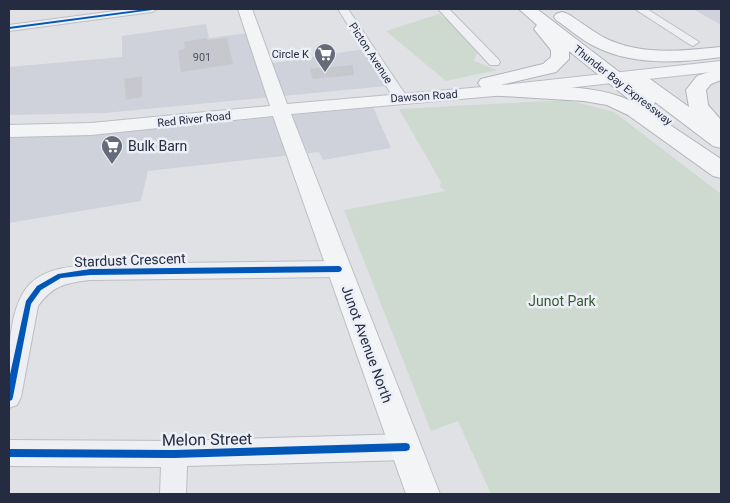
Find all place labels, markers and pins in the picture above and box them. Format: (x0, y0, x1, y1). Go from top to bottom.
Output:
supermarket icon: Circle K (313, 42, 337, 73)
place label: Circle K (272, 48, 309, 61)
supermarket icon: Bulk Barn (100, 134, 124, 165)
place label: Bulk Barn (128, 138, 187, 154)

